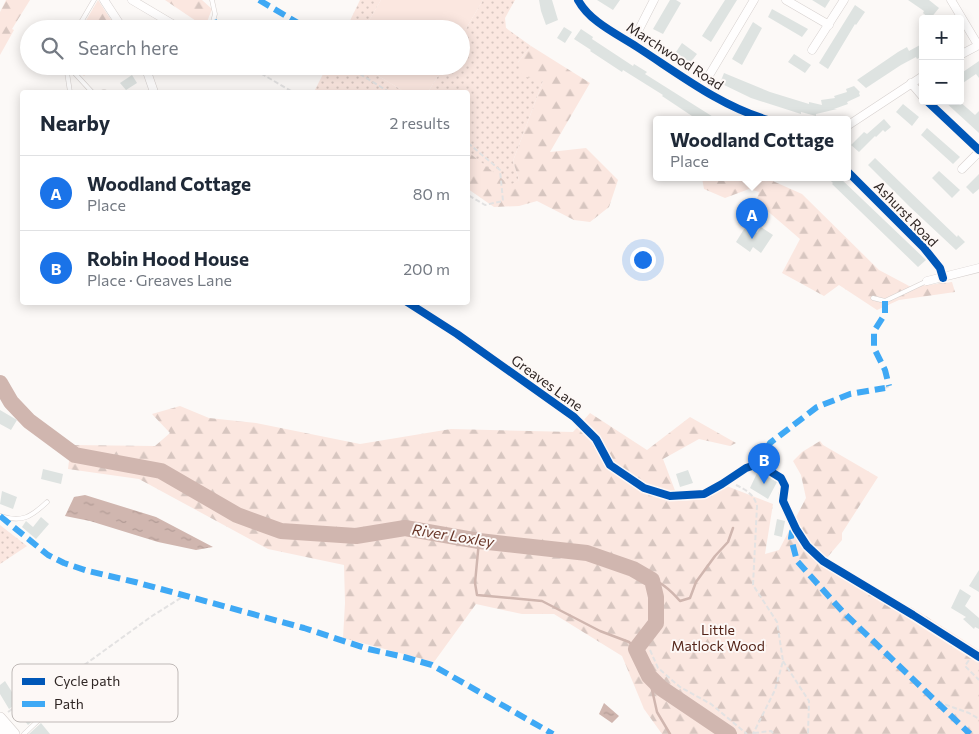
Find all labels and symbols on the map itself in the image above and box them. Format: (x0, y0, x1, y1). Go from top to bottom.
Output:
street label: Marchwood Road (624, 18, 727, 93)
street label: Ashurst Road (871, 177, 942, 250)
pin: A (736, 198, 768, 239)
your location (630, 247, 656, 273)
street label: Greaves Lane (508, 351, 586, 414)
pin: B (748, 443, 780, 484)
water label: River Loxley (411, 520, 497, 551)
park label: Little Matlock Wood (671, 621, 765, 654)
legend (12, 664, 178, 722)
text: Cycle path (54, 672, 120, 689)
text: Path (54, 695, 84, 712)

